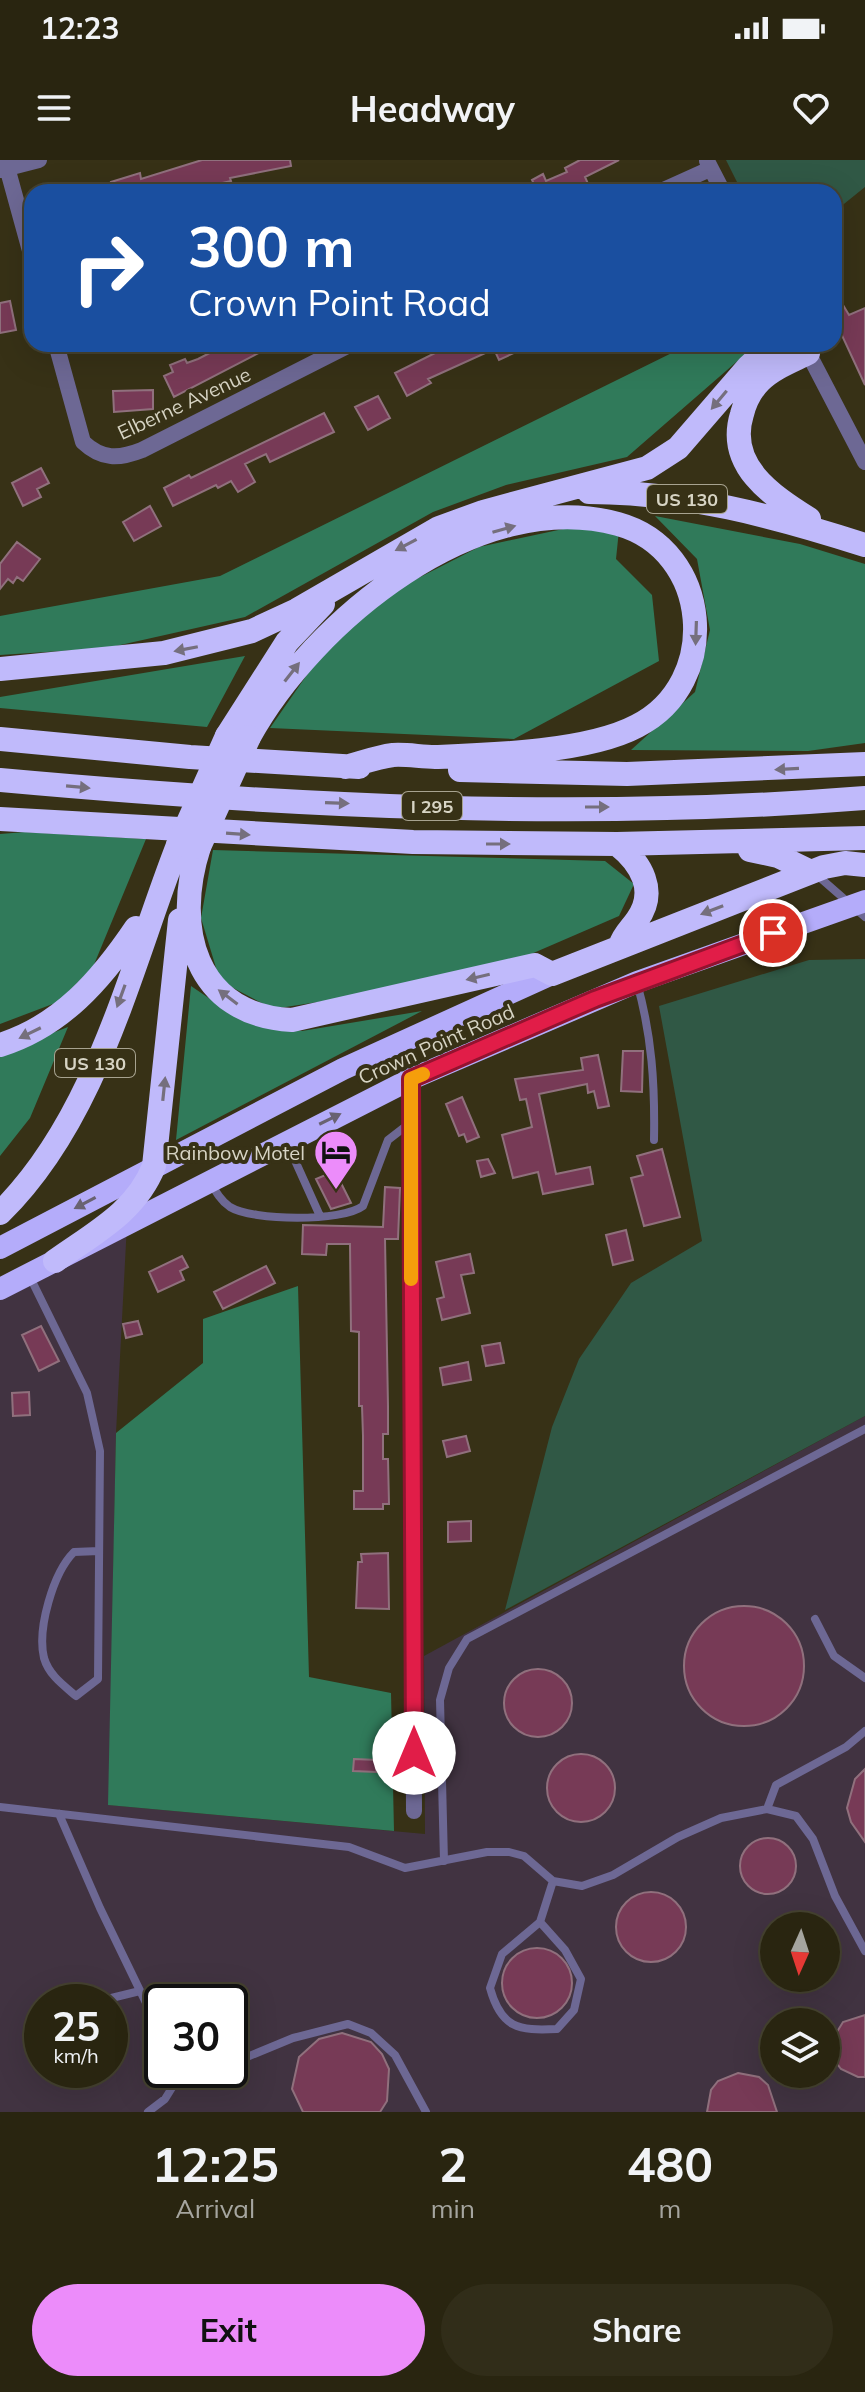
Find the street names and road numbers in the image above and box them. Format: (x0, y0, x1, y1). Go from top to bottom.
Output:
street label: Elberne Avenue (113, 361, 255, 445)
road number: US 130 (647, 485, 727, 513)
road number: I 295 (402, 792, 462, 820)
street label: Crown Point Road (354, 998, 518, 1090)
road number: US 130 (55, 1049, 135, 1077)

